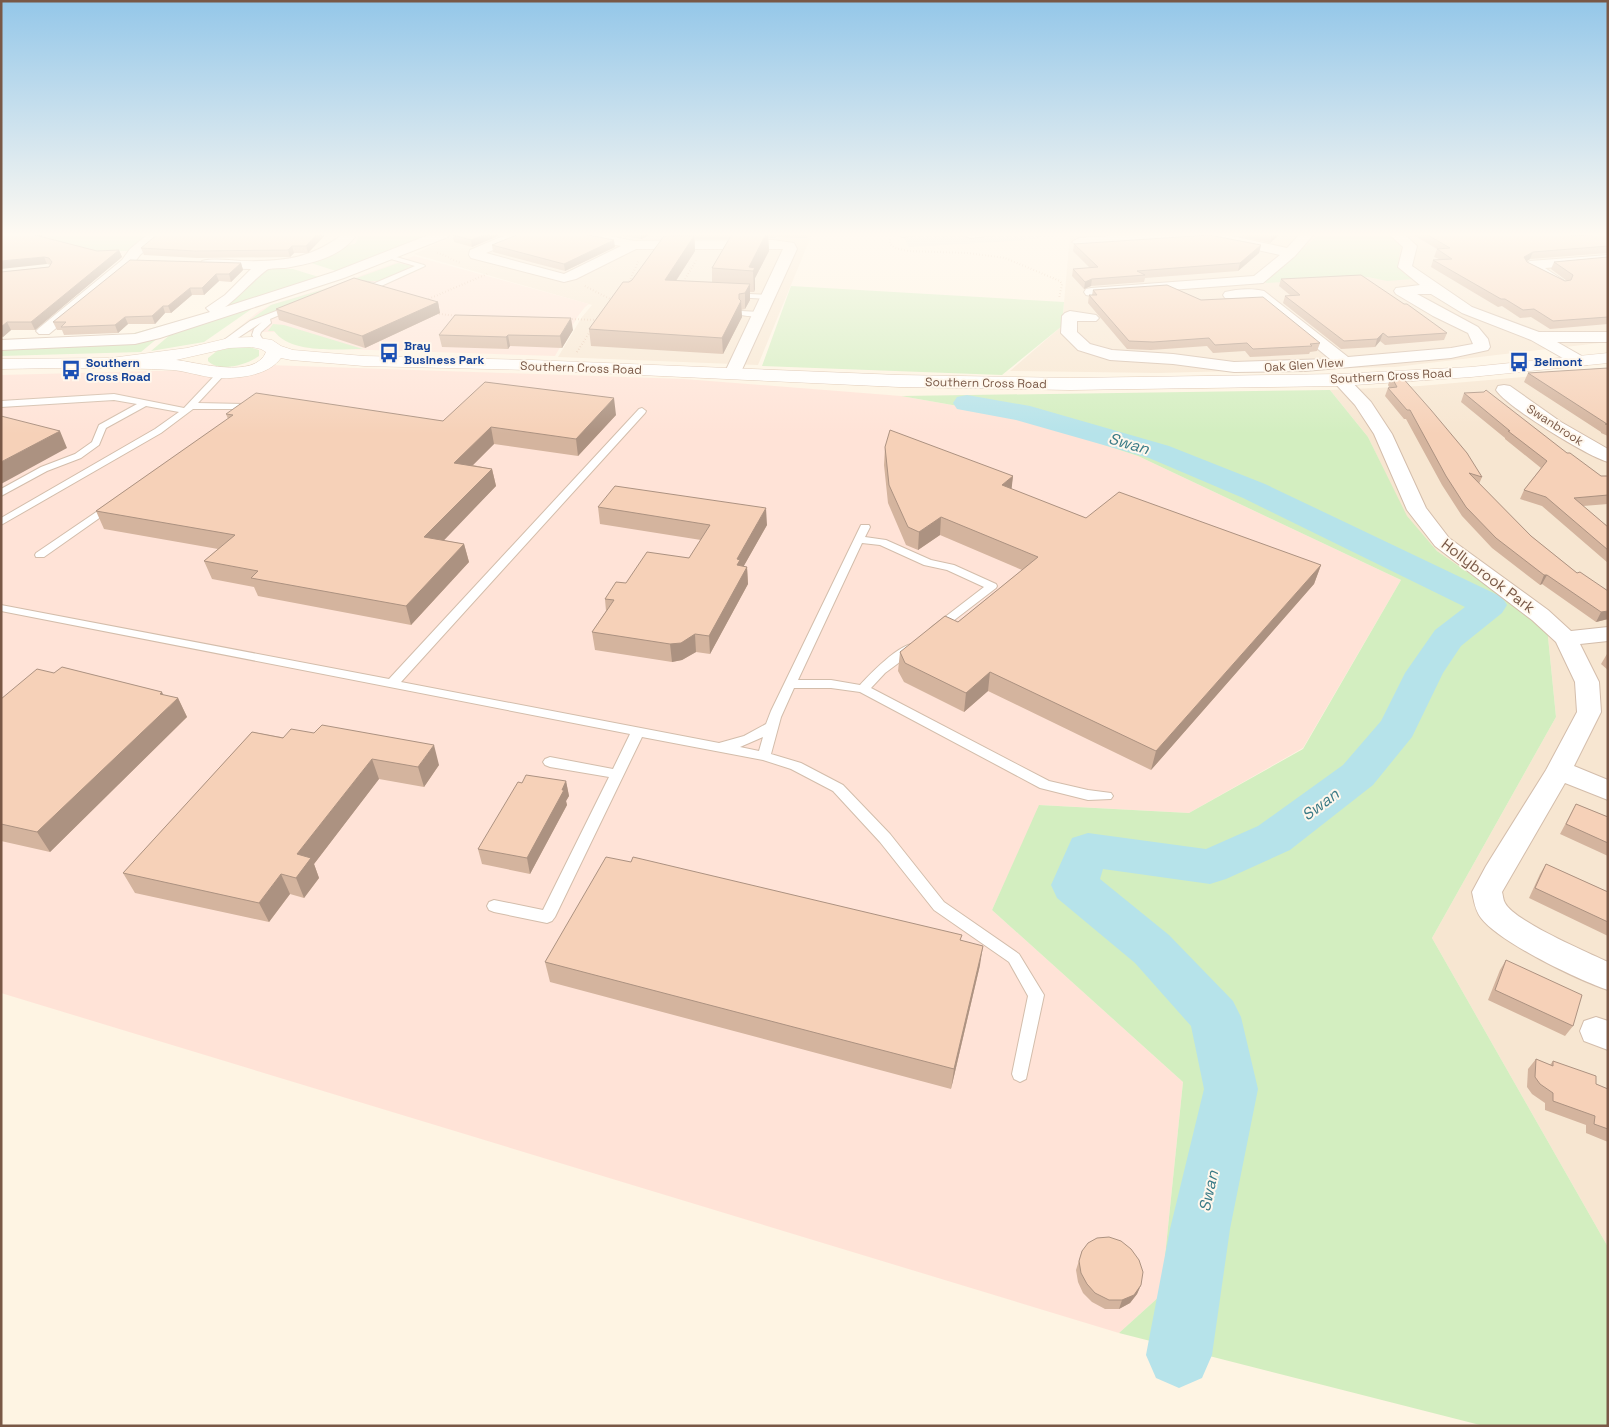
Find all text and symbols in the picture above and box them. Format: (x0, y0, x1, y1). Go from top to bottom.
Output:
place label: Bray Business Park (404, 338, 485, 368)
bus stop icon: Bray Business Park (378, 342, 400, 364)
bus stop icon: Belmont (1508, 351, 1530, 373)
street label: Oak Glen View (1264, 354, 1344, 376)
place label: Belmont (1534, 354, 1582, 370)
place label: Southern Cross Road (86, 355, 151, 385)
street label: Southern Cross Road (520, 358, 642, 378)
bus stop icon: Southern Cross Road (60, 359, 82, 381)
street label: Southern Cross Road (1330, 365, 1452, 387)
street label: Southern Cross Road (925, 374, 1047, 392)
street label: Swanbrook (1524, 401, 1587, 450)
water label: Swan (1106, 428, 1153, 460)
street label: Hollybrook Park (1438, 534, 1539, 617)
water label: Swan (1297, 783, 1344, 825)
water label: Swan (1194, 1167, 1223, 1214)

